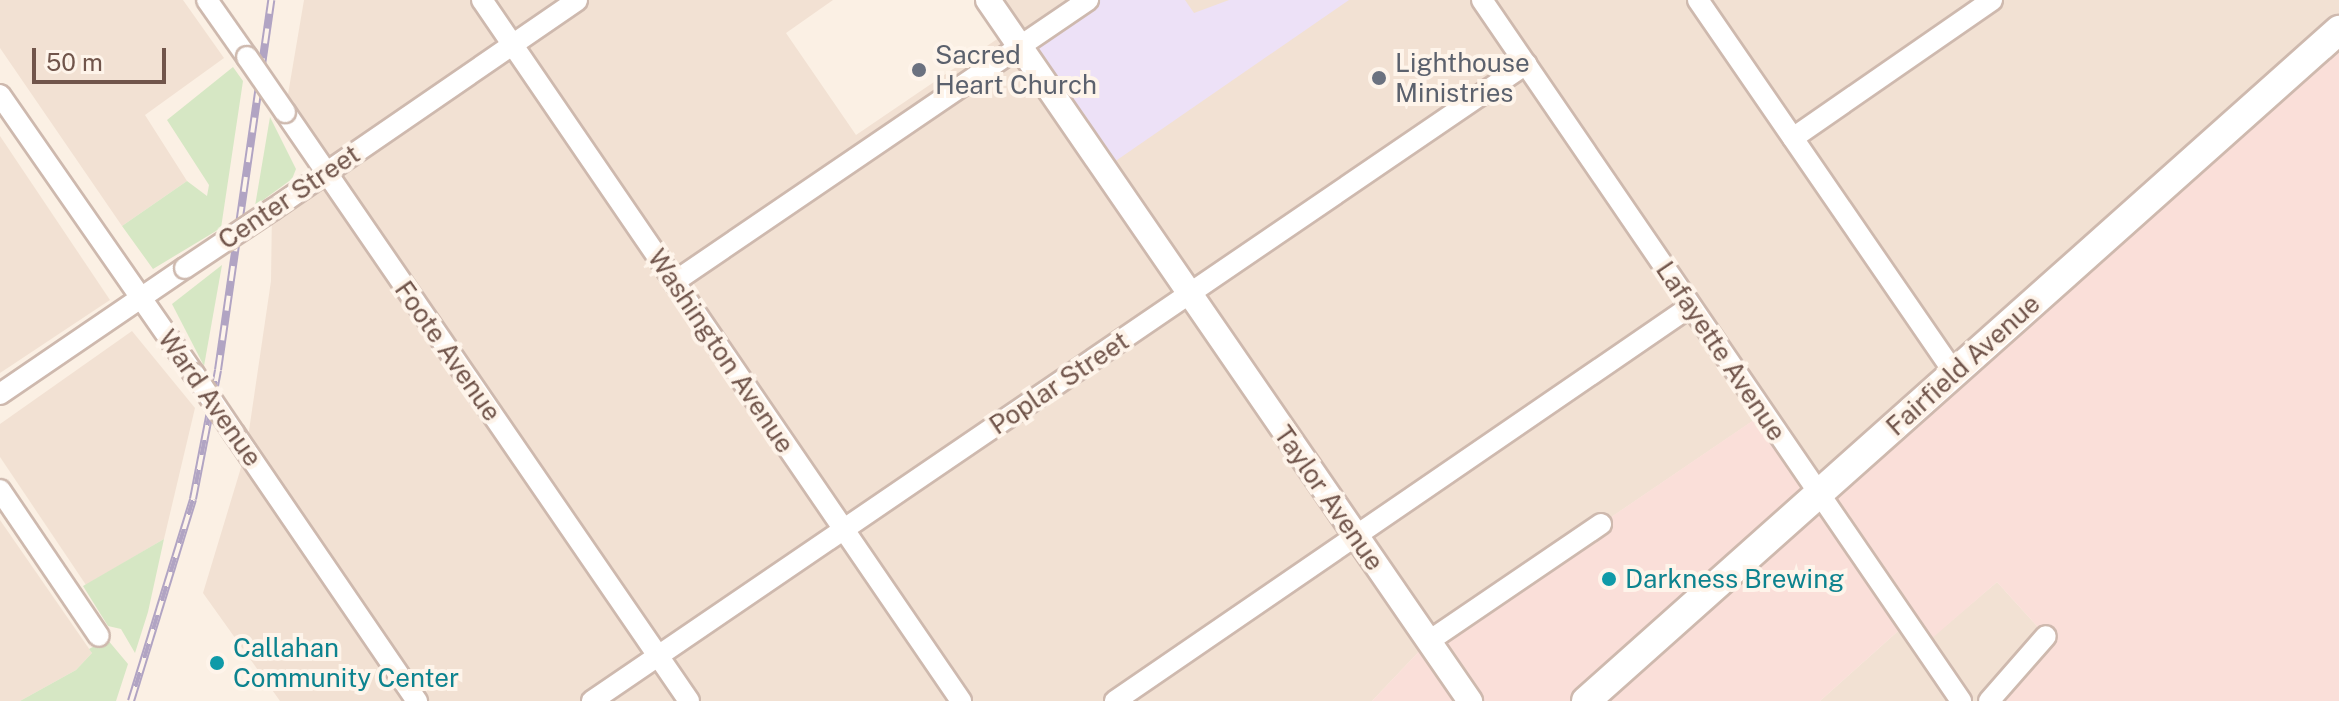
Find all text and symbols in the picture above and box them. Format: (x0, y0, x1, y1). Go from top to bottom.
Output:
scale bar (36, 32, 170, 82)
place label: Sacred Heart Church (935, 39, 1097, 100)
place label: Lighthouse Ministries (1395, 47, 1530, 108)
text: 50 m (46, 48, 103, 76)
marker: Sacred Heart Church (910, 61, 928, 79)
marker: Lighthouse Ministries (1370, 69, 1388, 87)
street label: Center Street (212, 138, 366, 256)
street label: Washington Avenue (641, 243, 801, 459)
street label: Lafayette Avenue (1649, 255, 1793, 447)
street label: Foote Avenue (388, 275, 508, 427)
street label: Fairfield Avenue (1880, 288, 2046, 442)
street label: Ward Avenue (152, 324, 268, 472)
street label: Poplar Street (984, 325, 1134, 441)
street label: Taylor Avenue (1268, 420, 1390, 576)
place label: Darkness Brewing (1625, 563, 1844, 595)
marker: Darkness Brewing (1600, 570, 1618, 588)
place label: Callahan Community Center (233, 632, 459, 694)
marker: Callahan Community Center (208, 654, 226, 672)

